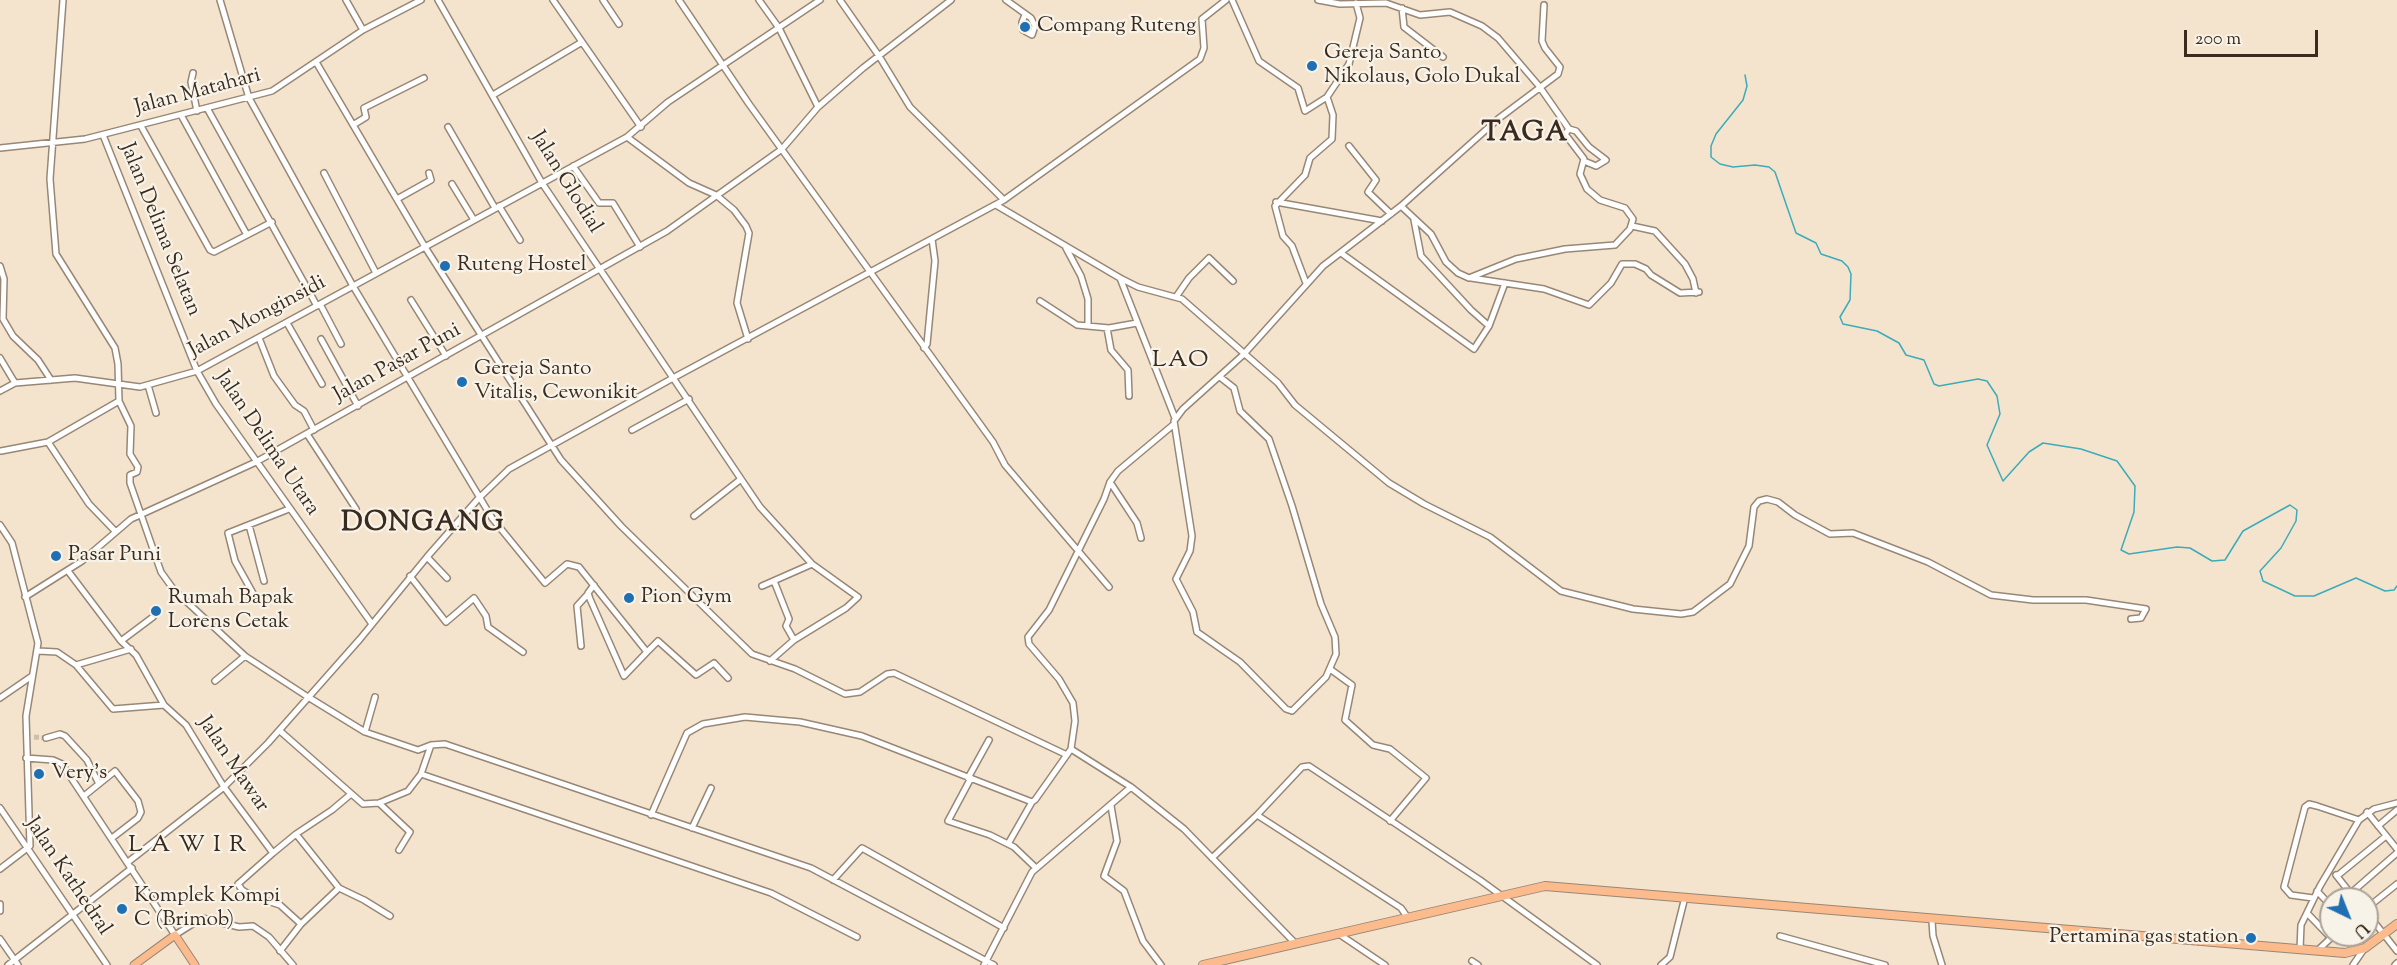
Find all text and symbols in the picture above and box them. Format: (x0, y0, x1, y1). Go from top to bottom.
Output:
place label: Compang Ruteng (1037, 14, 1196, 40)
scale bar (2187, 18, 2320, 56)
marker: Compang Ruteng (1018, 20, 1032, 34)
text: 200 m (2195, 27, 2241, 53)
place label: Gereja Santo Nikolaus, Golo Dukal (1324, 41, 1520, 91)
marker: Gereja Santo Nikolaus, Golo Dukal (1305, 59, 1319, 73)
street label: Jalan Matahari (132, 64, 264, 122)
district label: TAGA (1481, 119, 1569, 151)
street label: Jalan Glodial (524, 127, 606, 239)
street label: Jalan Delima Selatan (113, 140, 205, 320)
place label: Ruteng Hostel (457, 253, 587, 279)
marker: Ruteng Hostel (438, 259, 452, 273)
street label: Jalan Monginsidi (185, 271, 331, 365)
street label: Jalan Pasar Puni (330, 319, 466, 409)
district label: LAO (1152, 348, 1210, 376)
place label: Gereja Santo Vitalis, Cewonikit (474, 357, 637, 407)
street label: Jalan Delima Utara (208, 367, 324, 521)
marker: Gereja Santo Vitalis, Cewonikit (455, 375, 469, 389)
district label: DONGANG (341, 509, 505, 541)
place label: Pasar Puni (68, 543, 161, 569)
marker: Pasar Puni (49, 549, 63, 563)
place label: Pion Gym (641, 585, 732, 611)
place label: Rumah Bapak Lorens Cetak (168, 586, 294, 636)
marker: Pion Gym (622, 591, 636, 605)
marker: Rumah Bapak Lorens Cetak (149, 604, 163, 618)
street label: Jalan Mawar (191, 712, 273, 818)
place label: Very's (51, 761, 107, 787)
marker: Very's (32, 767, 46, 781)
street label: Jalan Kathedral (18, 813, 116, 941)
district label: L A W I R (128, 833, 248, 861)
place label: Komplek Kompi C (Brimob) (134, 884, 280, 934)
north arrow (2319, 887, 2379, 947)
marker: Komplek Kompi C (Brimob) (115, 902, 129, 916)
text: U (2348, 916, 2373, 942)
place label: Pertamina gas station (2049, 925, 2239, 951)
marker: Pertamina gas station (2244, 931, 2258, 945)

